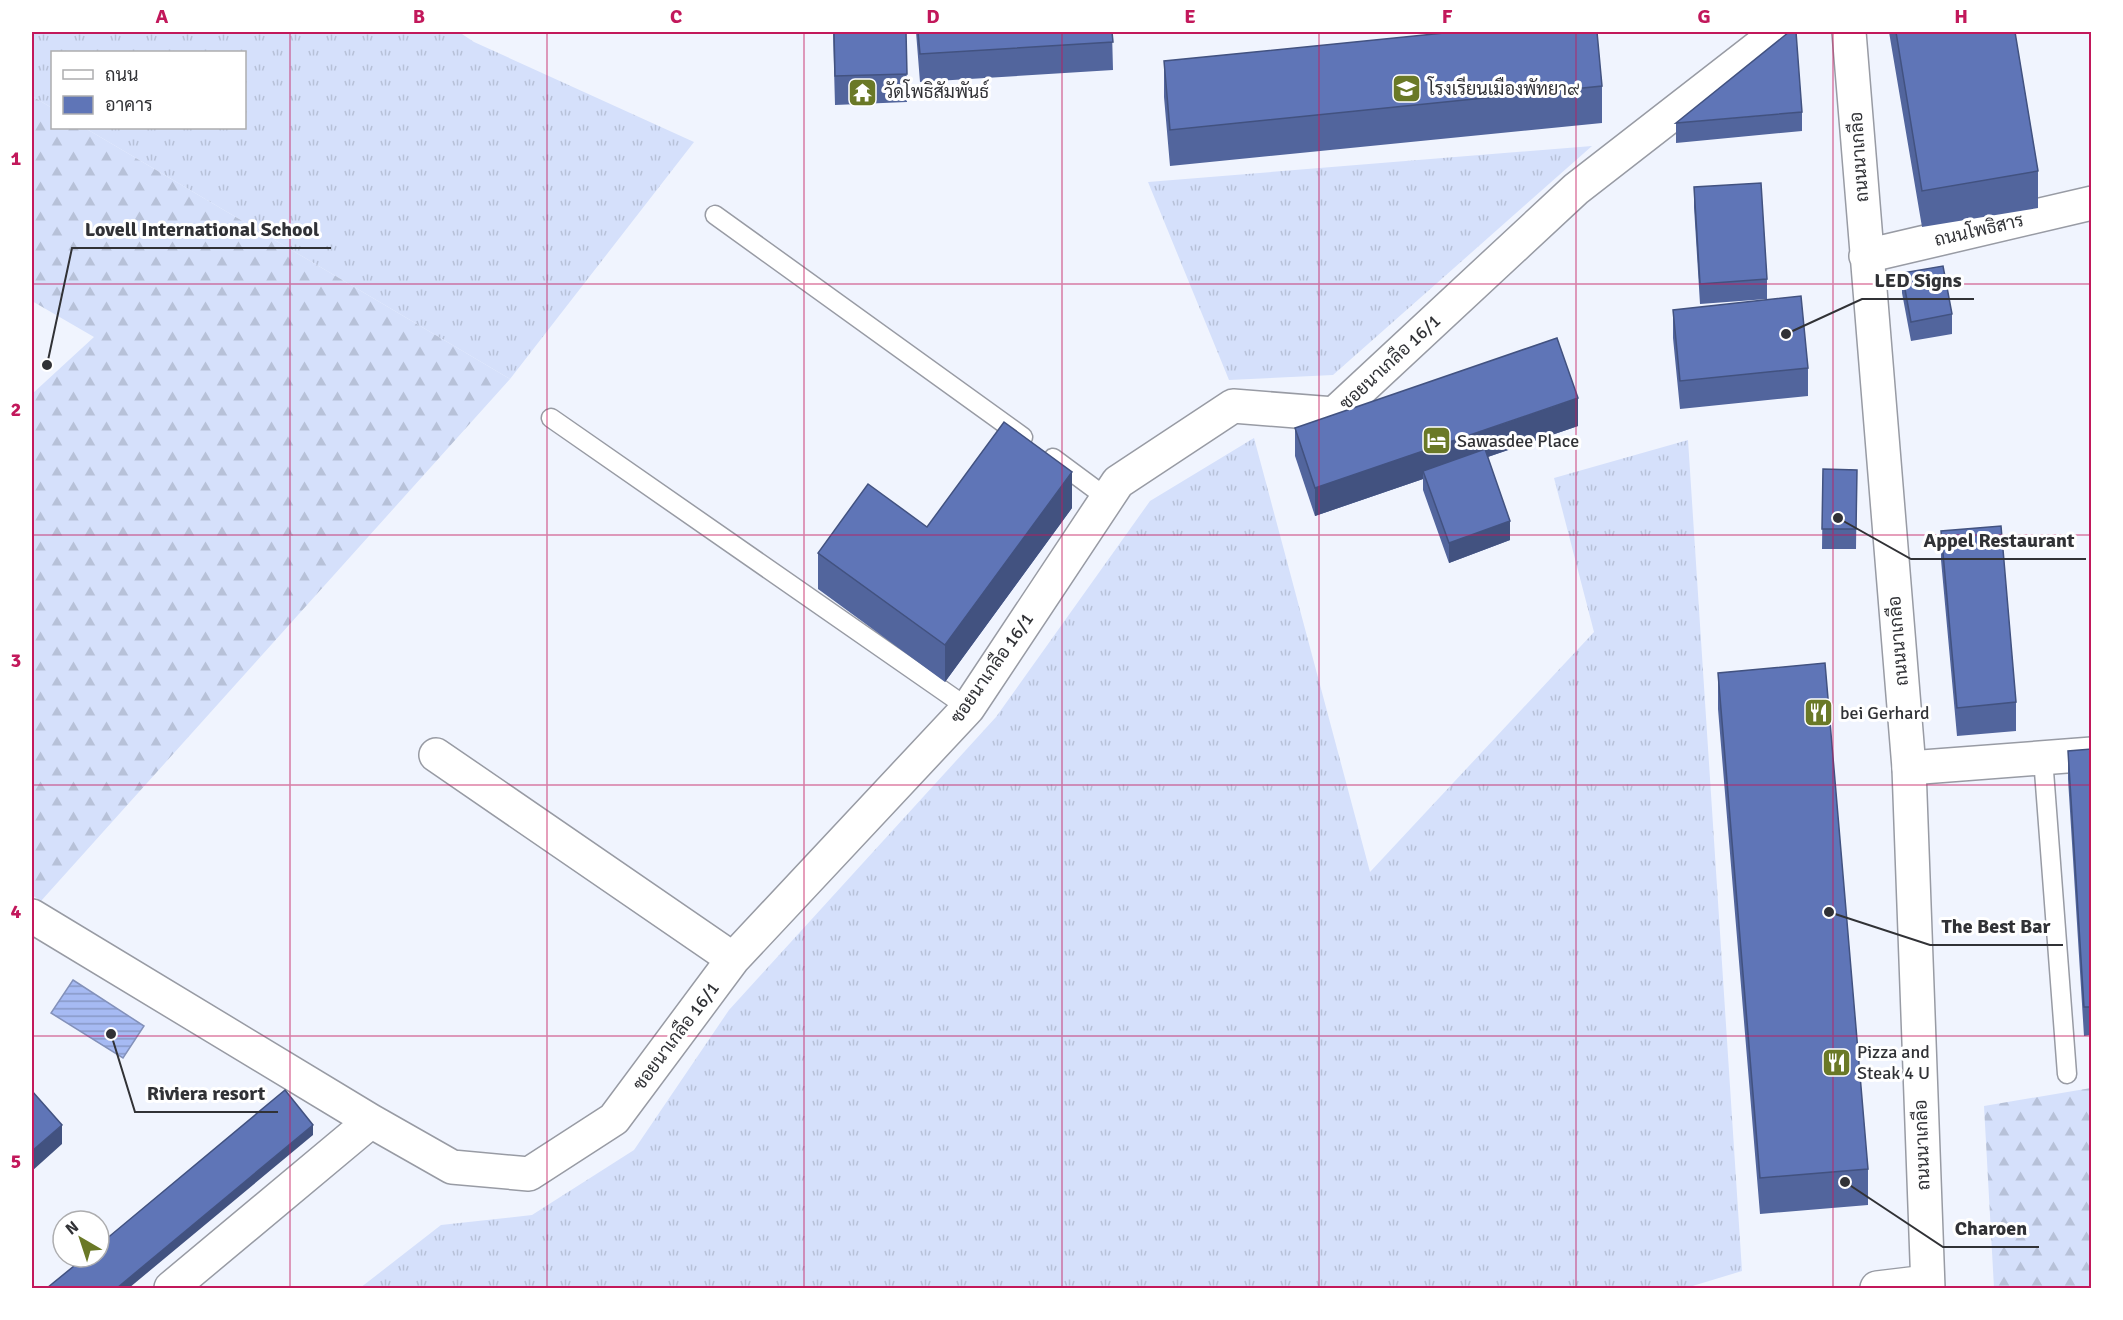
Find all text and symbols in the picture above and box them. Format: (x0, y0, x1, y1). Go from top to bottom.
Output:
text: A (156, 4, 169, 29)
text: B (413, 4, 425, 29)
text: C (670, 4, 682, 29)
text: D (926, 4, 940, 29)
text: E (1184, 4, 1196, 29)
text: F (1442, 4, 1453, 29)
text: G (1697, 4, 1711, 29)
text: H (1954, 4, 1968, 29)
legend (51, 51, 246, 129)
text: ถนน (105, 64, 138, 86)
school or university icon: โรงเรียนเมืองพัทยา๙ (1391, 73, 1423, 105)
temple icon: วัดโพธิสัมพันธ์ (847, 76, 879, 108)
place label: โรงเรียนเมืองพัทยา๙ (1427, 76, 1579, 100)
place label: วัดโพธิสัมพันธ์ (884, 79, 989, 103)
text: อาคาร (105, 94, 153, 116)
street label: ถนนนาเกลือ (1844, 111, 1873, 203)
text: 1 (11, 146, 22, 171)
street label: ถนนโพธิสาร (1932, 207, 2026, 251)
callout: Lovell International School (72, 210, 331, 248)
text: Lovell International School (85, 217, 319, 242)
callout: LED Signs (1862, 261, 1974, 299)
text: LED Signs (1874, 268, 1962, 293)
street label: ซอยนาเกลือ 16/1 (1334, 309, 1445, 414)
text: 2 (11, 397, 21, 422)
hotel icon: Sawasdee Place (1420, 425, 1452, 457)
place label: Sawasdee Place (1457, 430, 1579, 452)
callout: Appel Restaurant (1911, 521, 2086, 559)
text: Appel Restaurant (1924, 528, 2075, 553)
street label: ถนนนาเกลือ (1882, 595, 1913, 687)
street label: ซอยนาเกลือ 16/1 (945, 608, 1038, 727)
text: 3 (11, 648, 21, 673)
restaurant icon: bei Gerhard (1803, 697, 1835, 729)
place label: bei Gerhard (1840, 702, 1929, 724)
text: 4 (11, 899, 22, 924)
callout: The Best Bar (1930, 907, 2063, 945)
text: The Best Bar (1942, 914, 2050, 939)
street label: ซอยนาเกลือ 16/1 (627, 977, 724, 1094)
place label: Pizza and Steak 4 U (1857, 1041, 1930, 1084)
restaurant icon: Pizza and Steak 4 U (1820, 1046, 1852, 1078)
callout: Riviera resort (135, 1074, 278, 1112)
text: Riviera resort (147, 1081, 266, 1106)
street label: ถนนนาเกลือ (1908, 1099, 1935, 1191)
text: 5 (11, 1149, 21, 1174)
north arrow (51, 1209, 111, 1269)
callout: Charoen (1943, 1209, 2039, 1247)
text: Charoen (1955, 1216, 2027, 1241)
text: N (62, 1217, 83, 1239)

